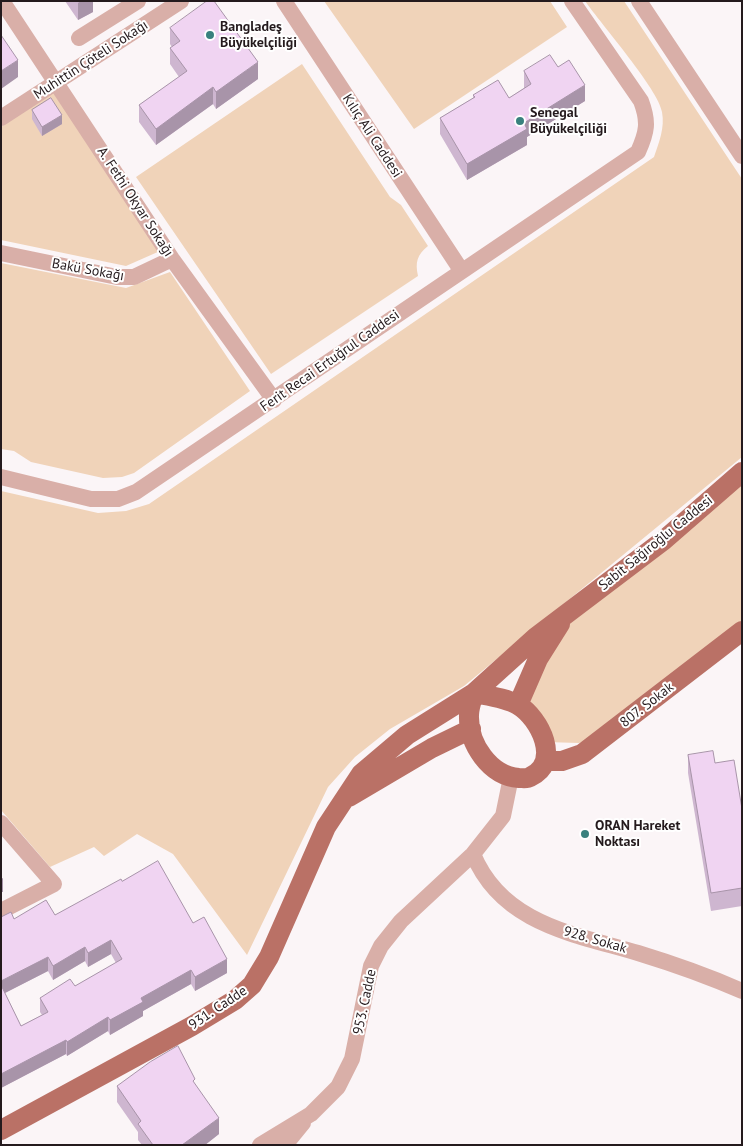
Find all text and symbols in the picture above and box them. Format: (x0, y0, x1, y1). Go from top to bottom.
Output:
street label: Muhittin Çöteli Sokağı (31, 17, 151, 103)
place label: Bangladeş Büyükelçiliği (220, 19, 297, 52)
marker: Bangladeş Büyükelçiliği (204, 29, 216, 41)
street label: Kılıç Ali Caddesi (339, 91, 405, 181)
place label: Senegal Büyükelçiliği (530, 105, 607, 138)
marker: Senegal Büyükelçiliği (514, 115, 526, 127)
street label: A. Fethi Okyar Sokağı (93, 144, 177, 260)
street label: Bakü Sokağı (51, 255, 125, 285)
street label: Ferit Recai Ertuğrul Caddesi (257, 307, 403, 415)
street label: Sabit Sağıroğlu Caddesi (596, 492, 716, 594)
street label: 807. Sokak (617, 679, 677, 731)
place label: ORAN Hareket Noktası (595, 818, 680, 850)
marker: ORAN Hareket Noktası (579, 828, 591, 840)
street label: 928. Sokak (561, 923, 629, 957)
street label: 953. Cadde (350, 968, 380, 1036)
street label: 931. Cadde (186, 982, 250, 1034)

